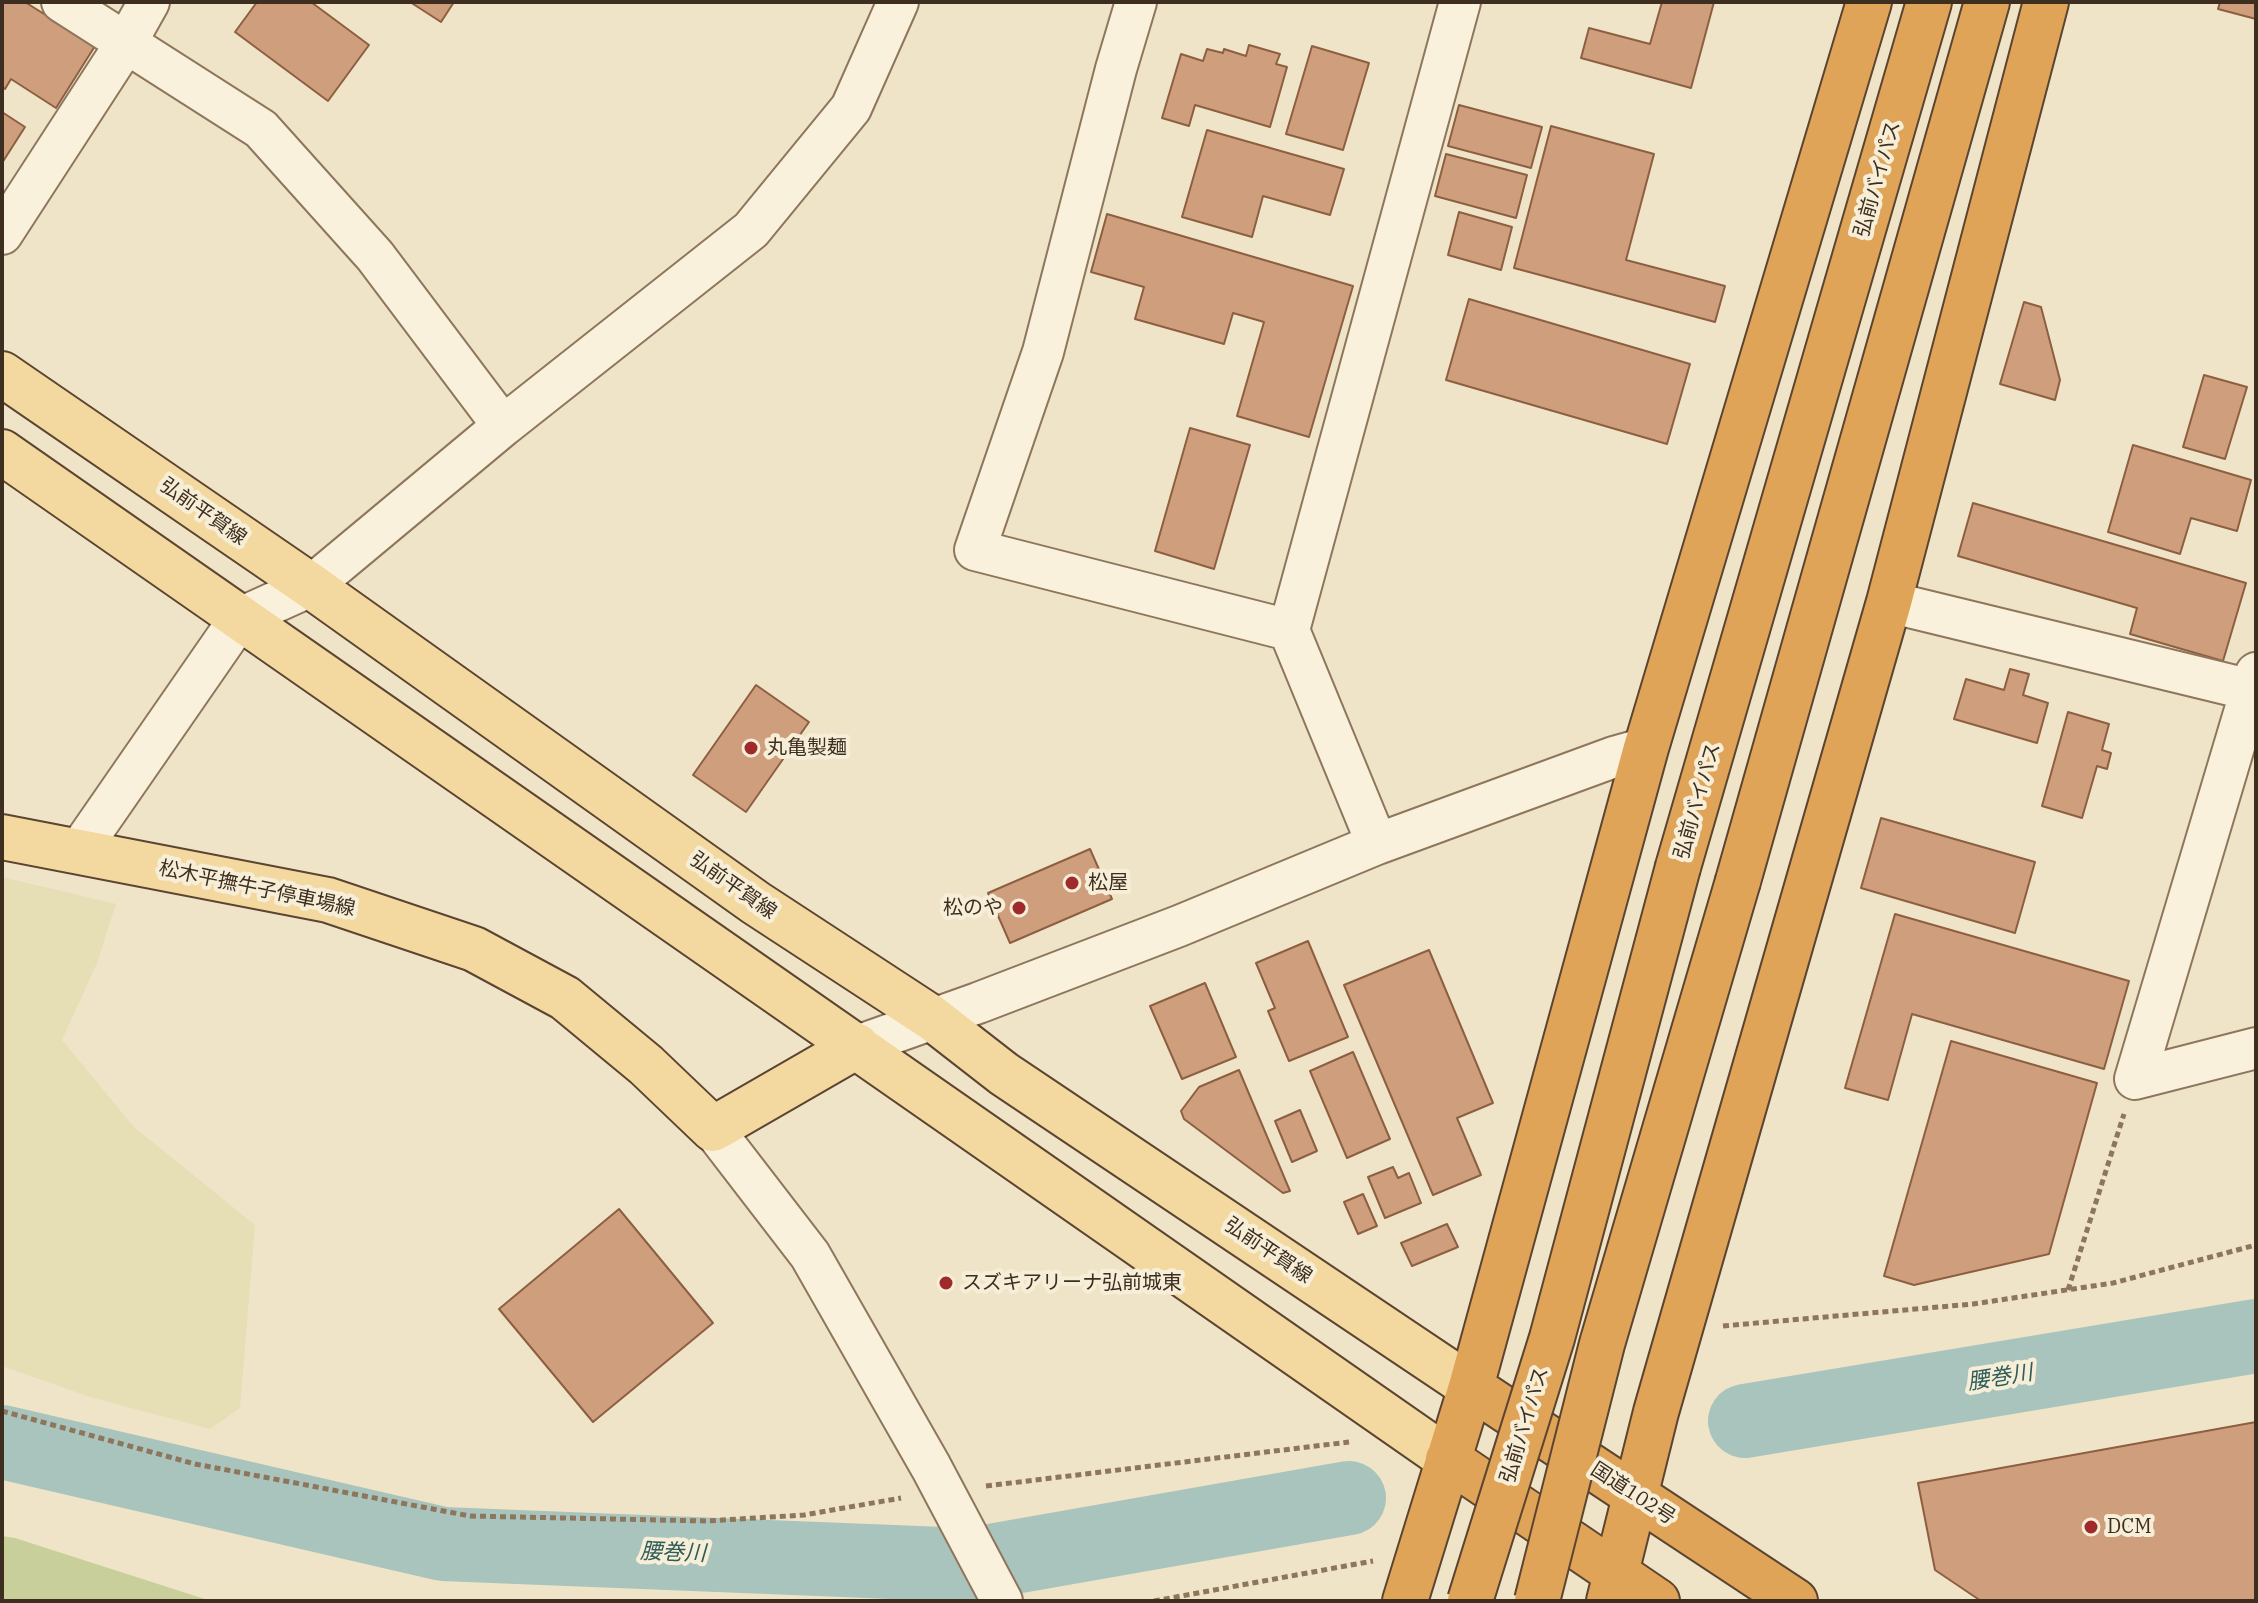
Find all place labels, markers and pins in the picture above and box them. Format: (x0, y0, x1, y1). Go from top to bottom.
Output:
place label: 丸亀製麺 (767, 736, 847, 760)
marker: 丸亀製麺 (742, 739, 760, 757)
place label: 松屋 (1088, 871, 1128, 895)
marker: 松屋 (1063, 874, 1081, 892)
place label: 松のや (943, 896, 1003, 920)
marker: 松のや (1010, 899, 1028, 917)
place label: スズキアリーナ弘前城東 (962, 1271, 1182, 1295)
marker: スズキアリーナ弘前城東 (937, 1274, 955, 1292)
place label: DCM (2107, 1515, 2152, 1539)
marker: DCM (2082, 1518, 2100, 1536)

